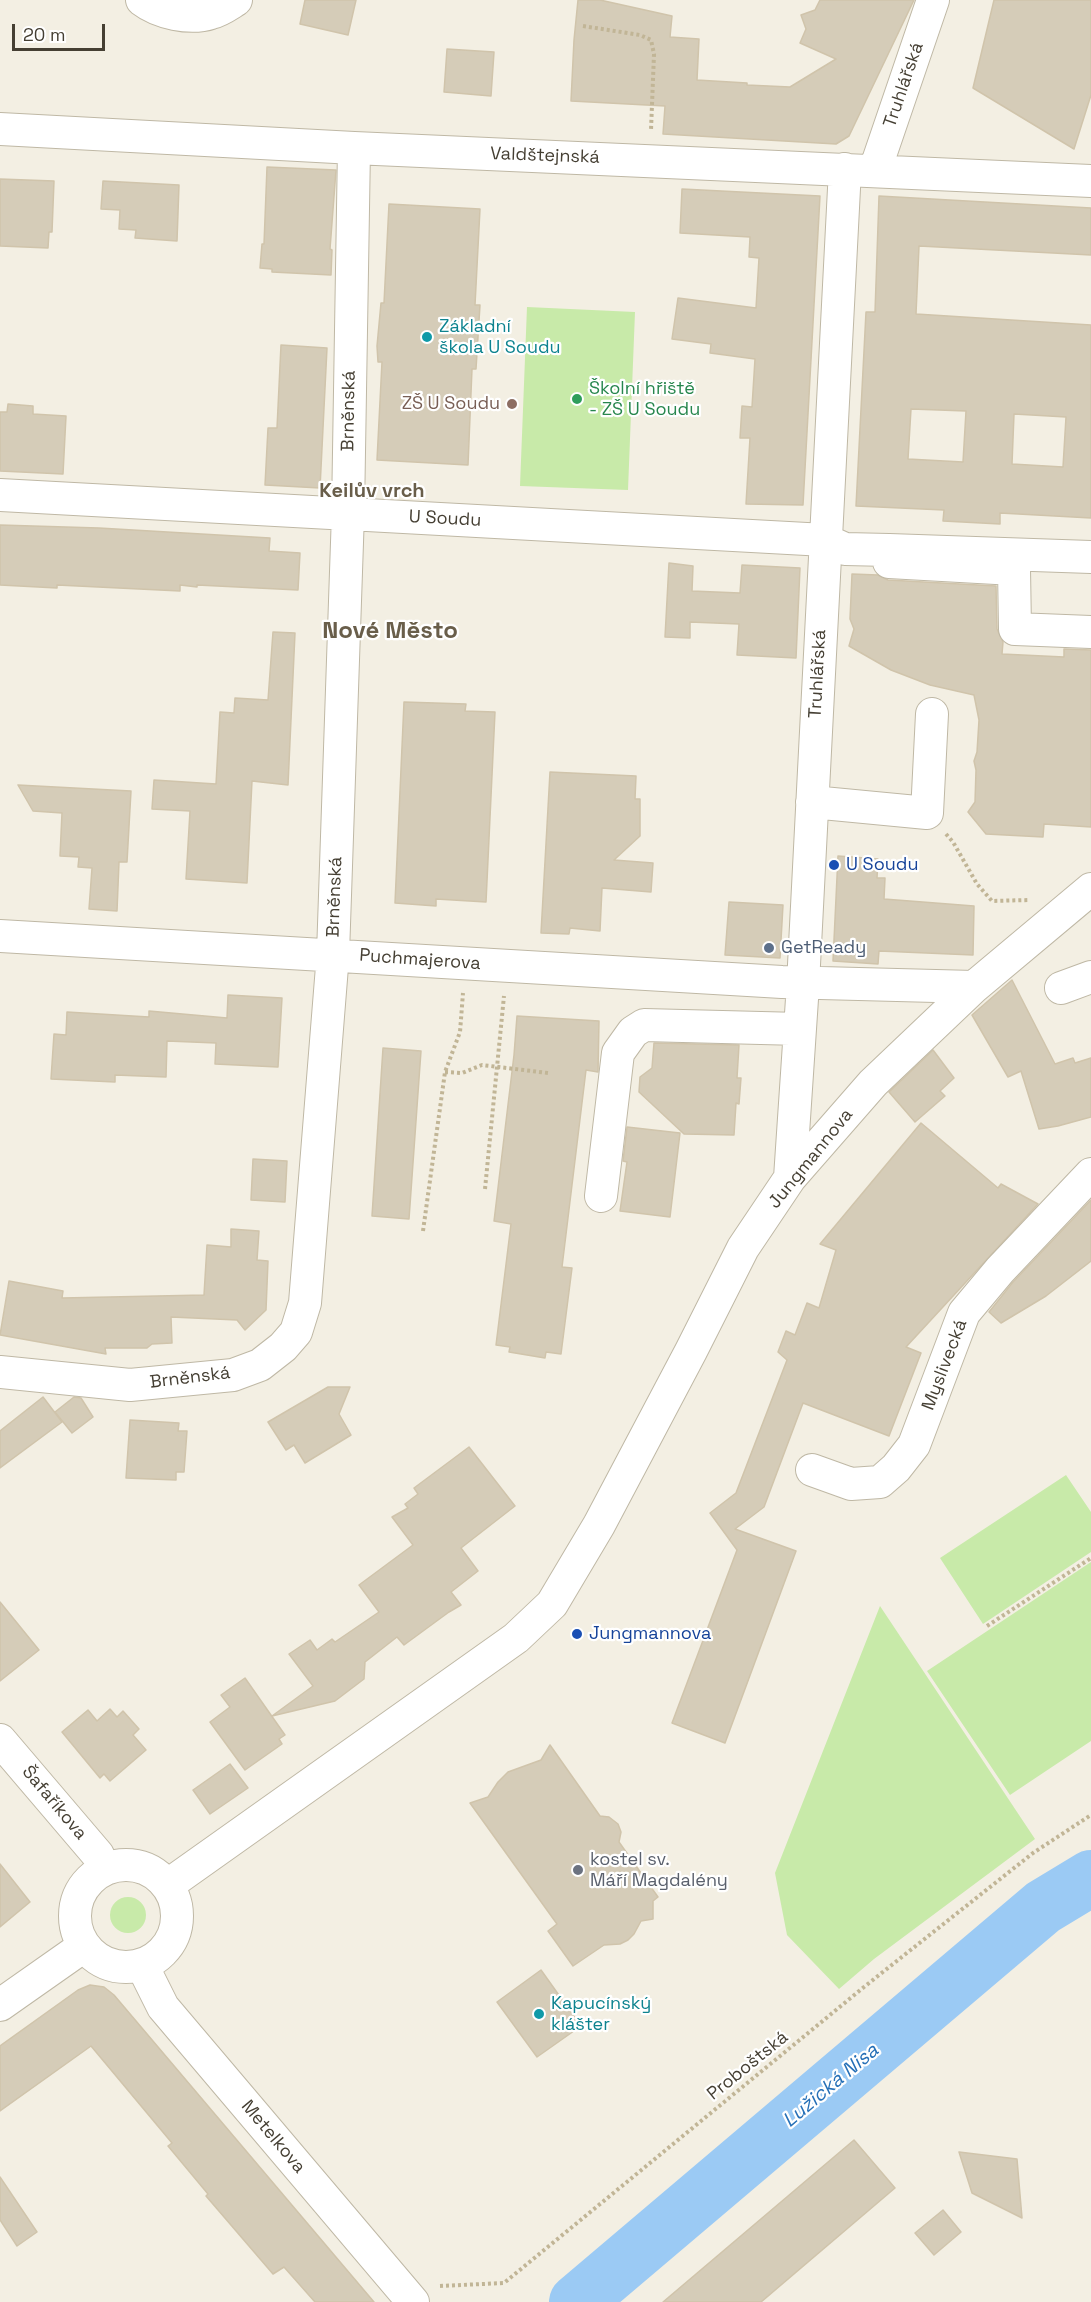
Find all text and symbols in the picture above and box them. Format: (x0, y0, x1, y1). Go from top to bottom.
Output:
scale bar (15, 12, 108, 50)
text: 20 m (23, 23, 66, 46)
street label: Truhlářská (879, 40, 929, 130)
street label: Valdštejnská (490, 143, 600, 169)
place label: Základní škola U Soudu (439, 316, 561, 358)
marker: Základní škola U Soudu (420, 330, 434, 344)
street label: Brněnská (337, 370, 361, 452)
place label: Školní hřiště - ZŠ U Soudu (589, 378, 700, 420)
marker: Školní hřiště - ZŠ U Soudu (570, 392, 584, 406)
place label: ZŠ U Soudu (402, 393, 500, 415)
marker: ZŠ U Soudu (505, 397, 519, 411)
district label: Keilův vrch (319, 480, 425, 504)
street label: U Soudu (408, 506, 482, 532)
district label: Nové Město (322, 617, 458, 645)
street label: Truhlářská (805, 629, 831, 719)
place label: U Soudu (846, 854, 918, 876)
street label: Brněnská (323, 856, 347, 938)
marker: U Soudu (827, 858, 841, 872)
place label: GetReady (781, 937, 866, 959)
marker: GetReady (762, 941, 776, 955)
street label: Puchmajerova (359, 945, 481, 975)
street label: Jungmannova (764, 1105, 858, 1213)
street label: Myslivecká (918, 1317, 972, 1413)
street label: Brněnská (149, 1362, 231, 1394)
place label: Jungmannova (589, 1623, 711, 1645)
marker: Jungmannova (570, 1627, 584, 1641)
street label: Šafaříkova (17, 1762, 91, 1844)
place label: kostel sv. Máří Magdalény (590, 1849, 728, 1892)
marker: kostel sv. Máří Magdalény (571, 1863, 585, 1877)
place label: Kapucínský klášter (551, 1993, 651, 2036)
marker: Kapucínský klášter (532, 2007, 546, 2021)
street label: Proboštská (703, 2027, 793, 2105)
water label: Lužická Nisa (778, 2039, 884, 2133)
street label: Metelkova (236, 2096, 310, 2178)

